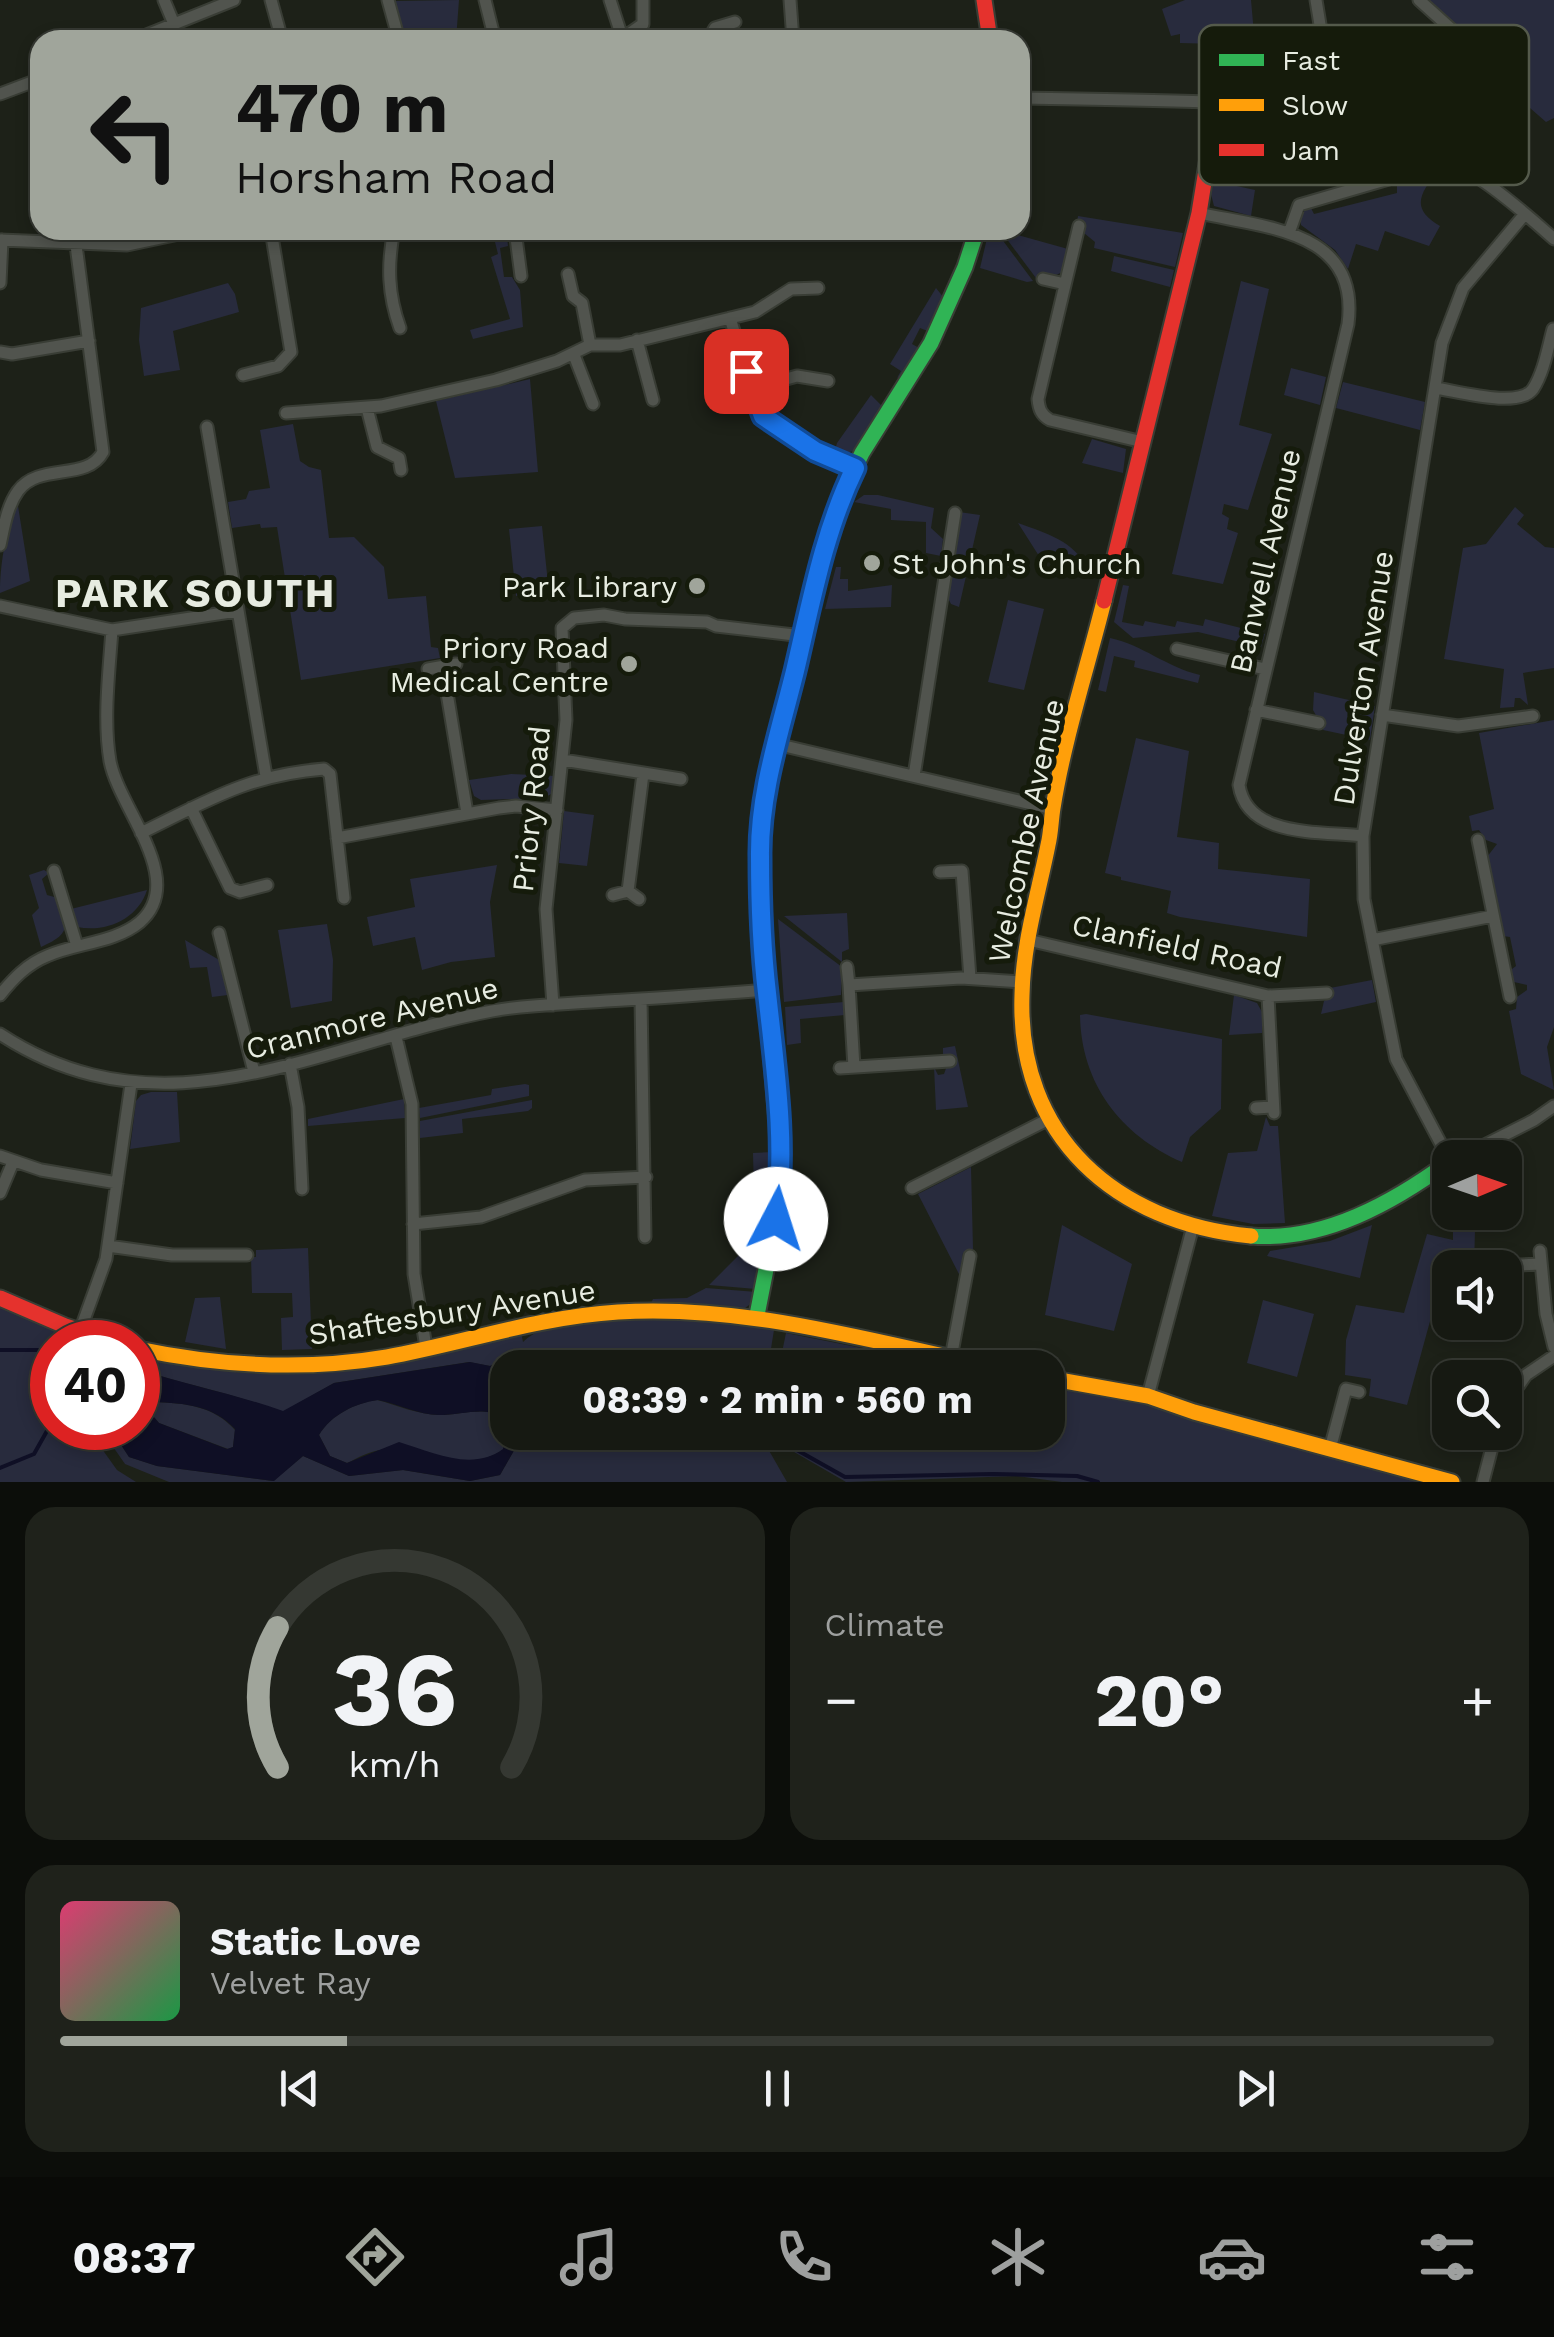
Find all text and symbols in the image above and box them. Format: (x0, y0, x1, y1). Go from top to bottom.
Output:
legend (1199, 25, 1529, 185)
text: Fast (1282, 44, 1340, 77)
text: 470 m (235, 67, 448, 149)
icon: left (70, 70, 200, 200)
text: Slow (1282, 89, 1348, 122)
text: Jam (1282, 134, 1340, 167)
text: Horsham Road (235, 151, 557, 204)
pin (704, 329, 789, 414)
icon: arrive (719, 344, 774, 399)
street label: Banwell Avenue (1222, 445, 1308, 677)
place label: St John's Church (892, 546, 1142, 581)
street label: Dulverton Avenue (1326, 548, 1400, 808)
marker: St John's Church (861, 552, 883, 574)
place label: Park Library (502, 569, 678, 604)
district label: PARK SOUTH (55, 570, 337, 617)
marker: Park Library (686, 575, 708, 597)
place label: Priory Road Medical Centre (389, 630, 609, 699)
marker: Priory Road Medical Centre (618, 653, 640, 675)
street label: Welcombe Avenue (981, 696, 1071, 966)
street label: Priory Road (505, 724, 557, 894)
street label: Clanfield Road (1069, 907, 1285, 985)
street label: Cranmore Avenue (242, 970, 502, 1066)
north arrow (1432, 1140, 1522, 1230)
map controls (1432, 1140, 1522, 1450)
position arrow (724, 1167, 828, 1271)
button: sound (1432, 1250, 1522, 1340)
street label: Shaftesbury Avenue (306, 1272, 598, 1352)
speed limit sign: 40 (30, 1320, 160, 1450)
button: search (1432, 1360, 1522, 1450)
text: 08:39 · 2 min · 560 m (582, 1378, 973, 1422)
text: Climate (825, 1606, 945, 1644)
text: 36 (332, 1628, 458, 1750)
text: 20° (1094, 1656, 1224, 1744)
text: − (825, 1668, 858, 1732)
text: + (1461, 1668, 1494, 1732)
text: km/h (349, 1744, 441, 1786)
text: Static Love (210, 1920, 421, 1964)
text: Velvet Ray (210, 1964, 371, 2002)
icon: previous (272, 2061, 327, 2116)
icon: pause (750, 2061, 805, 2116)
icon: next (1228, 2061, 1283, 2116)
icon: directions (340, 2222, 410, 2292)
icon: music (554, 2222, 624, 2292)
icon: phone (769, 2222, 839, 2292)
icon: climate (983, 2222, 1053, 2292)
icon: car (1197, 2222, 1267, 2292)
icon: filters (1412, 2222, 1482, 2292)
text: 08:37 (72, 2231, 196, 2284)

